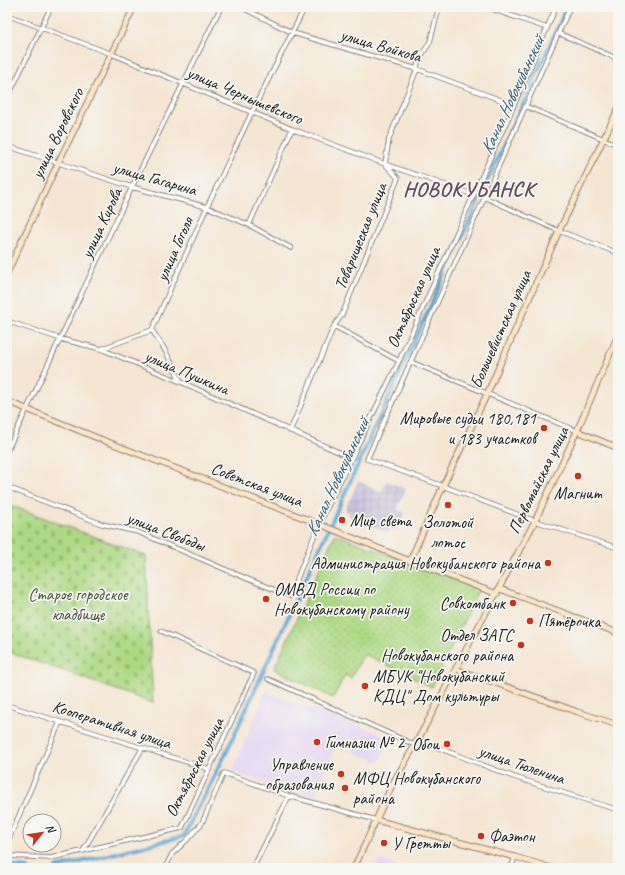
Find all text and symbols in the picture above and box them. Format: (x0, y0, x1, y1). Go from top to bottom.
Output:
street label: улица Войкова (337, 24, 425, 67)
water label: Канал Новокубанский (475, 29, 550, 158)
street label: улица Чернышевского (183, 61, 307, 130)
street label: улица Воровского (26, 84, 89, 183)
street label: улица Гагарина (110, 156, 201, 201)
district label: НОВОКУБАНСК (403, 176, 538, 202)
street label: Товарищеская улица (330, 178, 392, 293)
street label: улица Кирова (76, 183, 128, 263)
street label: улица Гоголя (151, 213, 198, 285)
street label: Октябрьская улица (382, 241, 446, 351)
street label: Большевистская улица (465, 266, 536, 391)
street label: улица Пушкина (140, 345, 234, 400)
place label: Мировые судьи 180,181 и 183 участков (400, 408, 539, 449)
water label: Канал Новокубанский (300, 411, 375, 540)
street label: Первомайская улица (503, 422, 574, 537)
marker: Мировые судьи 180,181 и 183 участков (539, 423, 549, 433)
street label: Советская улица (208, 457, 307, 512)
marker: Магнит (573, 471, 583, 481)
place label: Магнит (554, 483, 603, 504)
marker: Золотой лотос (443, 500, 453, 510)
street label: улица Свободы (123, 507, 210, 557)
place label: Мир света (350, 510, 413, 531)
place label: Золотой лотос (423, 512, 474, 553)
marker: Мир света (337, 515, 347, 525)
place label: Администрация Новокубанского района (311, 553, 541, 574)
marker: Администрация Новокубанского района (543, 558, 553, 568)
place label: ОМВД России по Новокубанскому району (274, 579, 410, 620)
park label: Старое городское кладбище (28, 584, 129, 625)
place label: Совкомбанк (440, 593, 507, 614)
marker: ОМВД России по Новокубанскому району (261, 594, 271, 604)
marker: Совкомбанк (508, 598, 518, 608)
place label: Пятёрочка (538, 611, 601, 632)
marker: Пятёрочка (525, 616, 535, 626)
place label: Отдел ЗАГС Новокубанского района (381, 625, 515, 666)
marker: Отдел ЗАГС Новокубанского района (516, 640, 526, 650)
place label: МБУК "Новокубанский КДЦ" Дом культуры (373, 666, 505, 707)
marker: МБУК "Новокубанский КДЦ" Дом культуры (360, 681, 370, 691)
street label: Кооперативная улица (50, 695, 175, 754)
street label: Октябрьская улица (160, 712, 229, 820)
place label: Гимназии № 2 (325, 732, 406, 753)
place label: Обои (412, 734, 440, 755)
marker: Гимназии № 2 (312, 737, 322, 747)
marker: Обои (442, 739, 452, 749)
street label: улица Тюленина (475, 740, 569, 789)
place label: Управление образования (265, 754, 334, 795)
place label: МФЦ Новокубанского района (353, 768, 481, 809)
marker: Управление образования (336, 769, 346, 779)
marker: МФЦ Новокубанского района (340, 783, 350, 793)
north arrow (22, 813, 62, 853)
text: N (43, 822, 60, 836)
place label: Фаэтон (489, 826, 536, 847)
marker: Фаэтон (476, 831, 486, 841)
place label: У Гретты (392, 833, 452, 854)
marker: У Гретты (379, 838, 389, 848)

